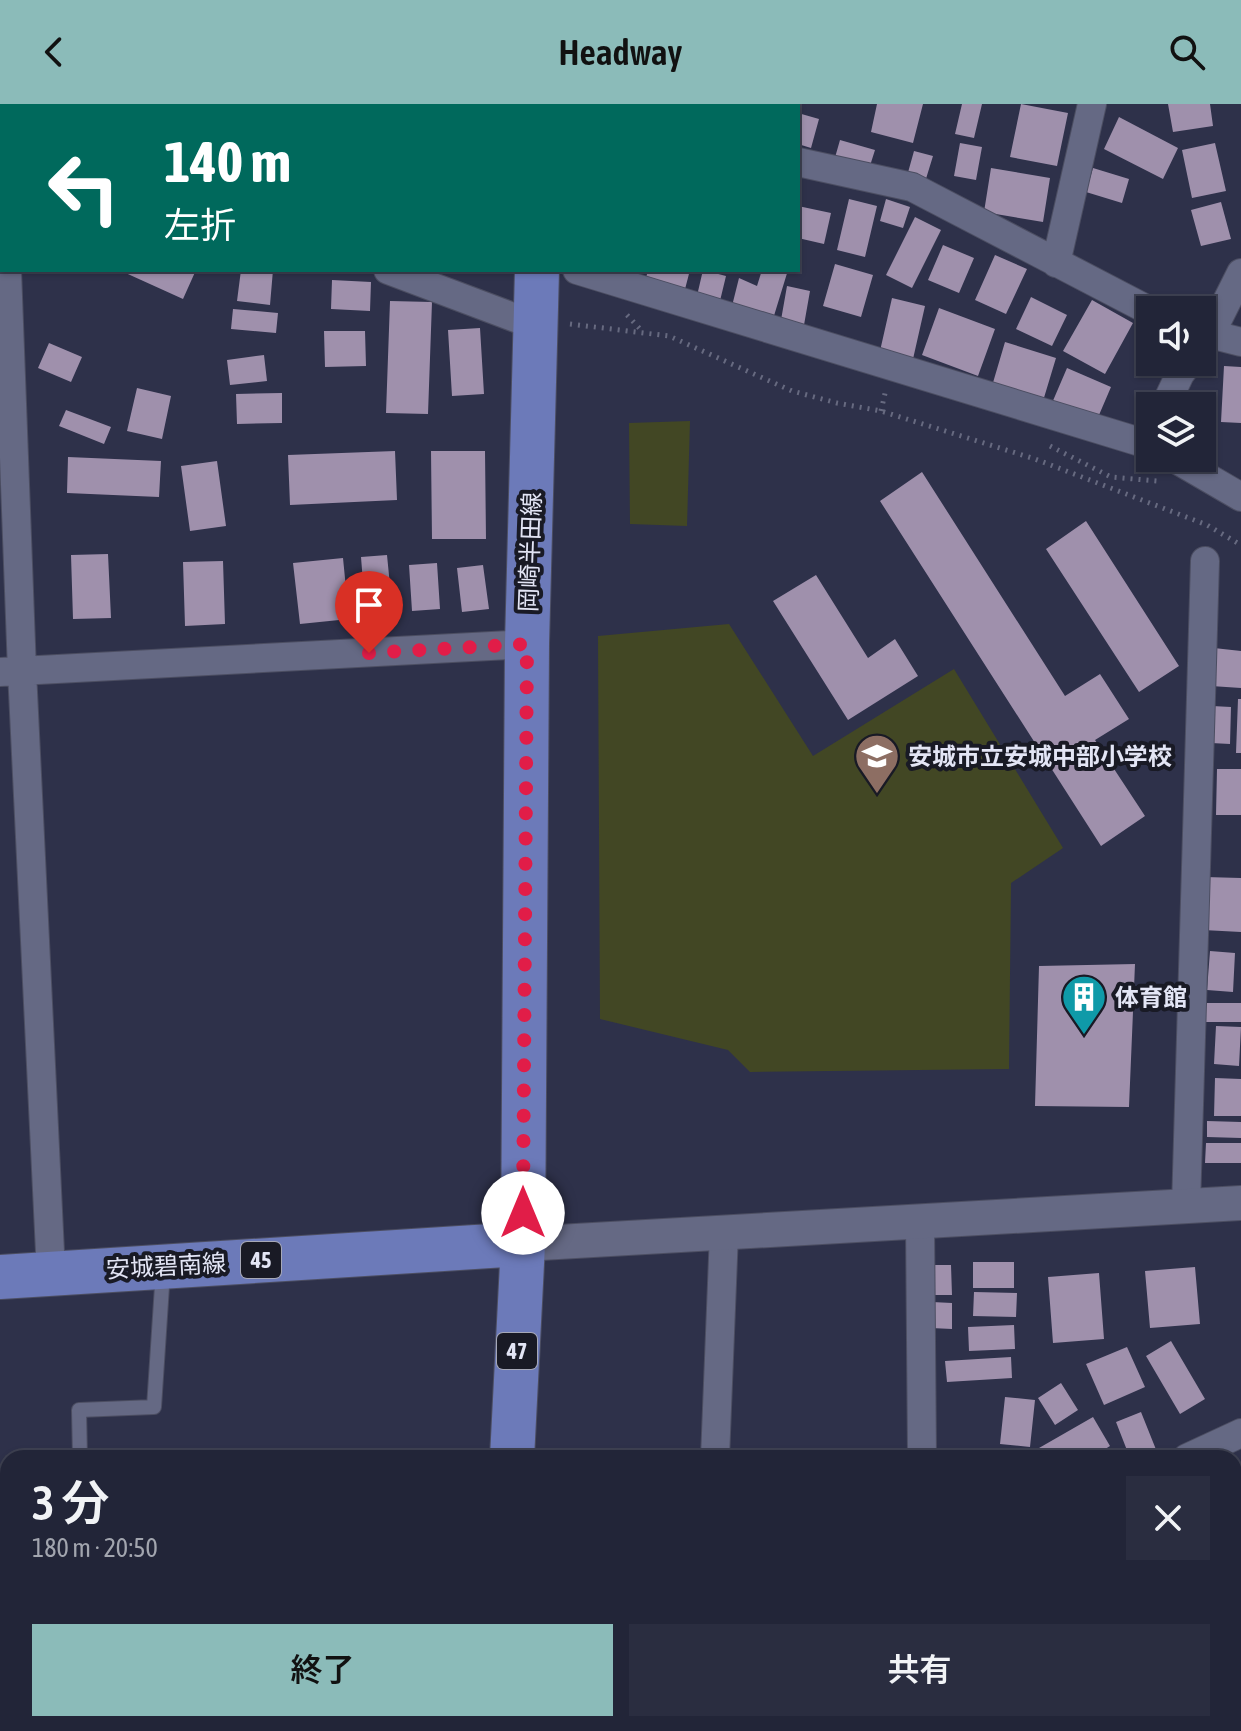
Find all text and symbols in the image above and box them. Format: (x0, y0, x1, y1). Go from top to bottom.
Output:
icon: back (32, 30, 76, 74)
icon: search (1165, 30, 1209, 74)
text: Headway (559, 31, 682, 73)
text: 140 m (164, 130, 291, 194)
icon: left (32, 136, 136, 240)
text: 左折 (164, 204, 236, 246)
map controls (1136, 296, 1216, 472)
button: sound (1136, 296, 1216, 376)
button: layers (1136, 392, 1216, 472)
street label: 岡崎半田線 (514, 492, 546, 612)
pin (335, 571, 403, 653)
icon: arrive (347, 583, 391, 627)
school or university icon: 安城市立安城中部小学校 (853, 732, 901, 795)
place label: 安城市立安城中部小学校 (908, 743, 1172, 770)
building icon: 体育館 (1060, 973, 1108, 1036)
place label: 体育館 (1115, 984, 1187, 1011)
position arrow (481, 1171, 565, 1255)
road number: 45 (241, 1242, 281, 1278)
street label: 安城碧南線 (105, 1249, 227, 1283)
road number: 47 (497, 1333, 537, 1369)
text: 3 分 (32, 1475, 109, 1530)
button: close (1126, 1476, 1210, 1560)
text: 180 m · 20:50 (32, 1533, 158, 1563)
button: 終了 (32, 1624, 613, 1716)
button: 共有 (629, 1624, 1210, 1716)

